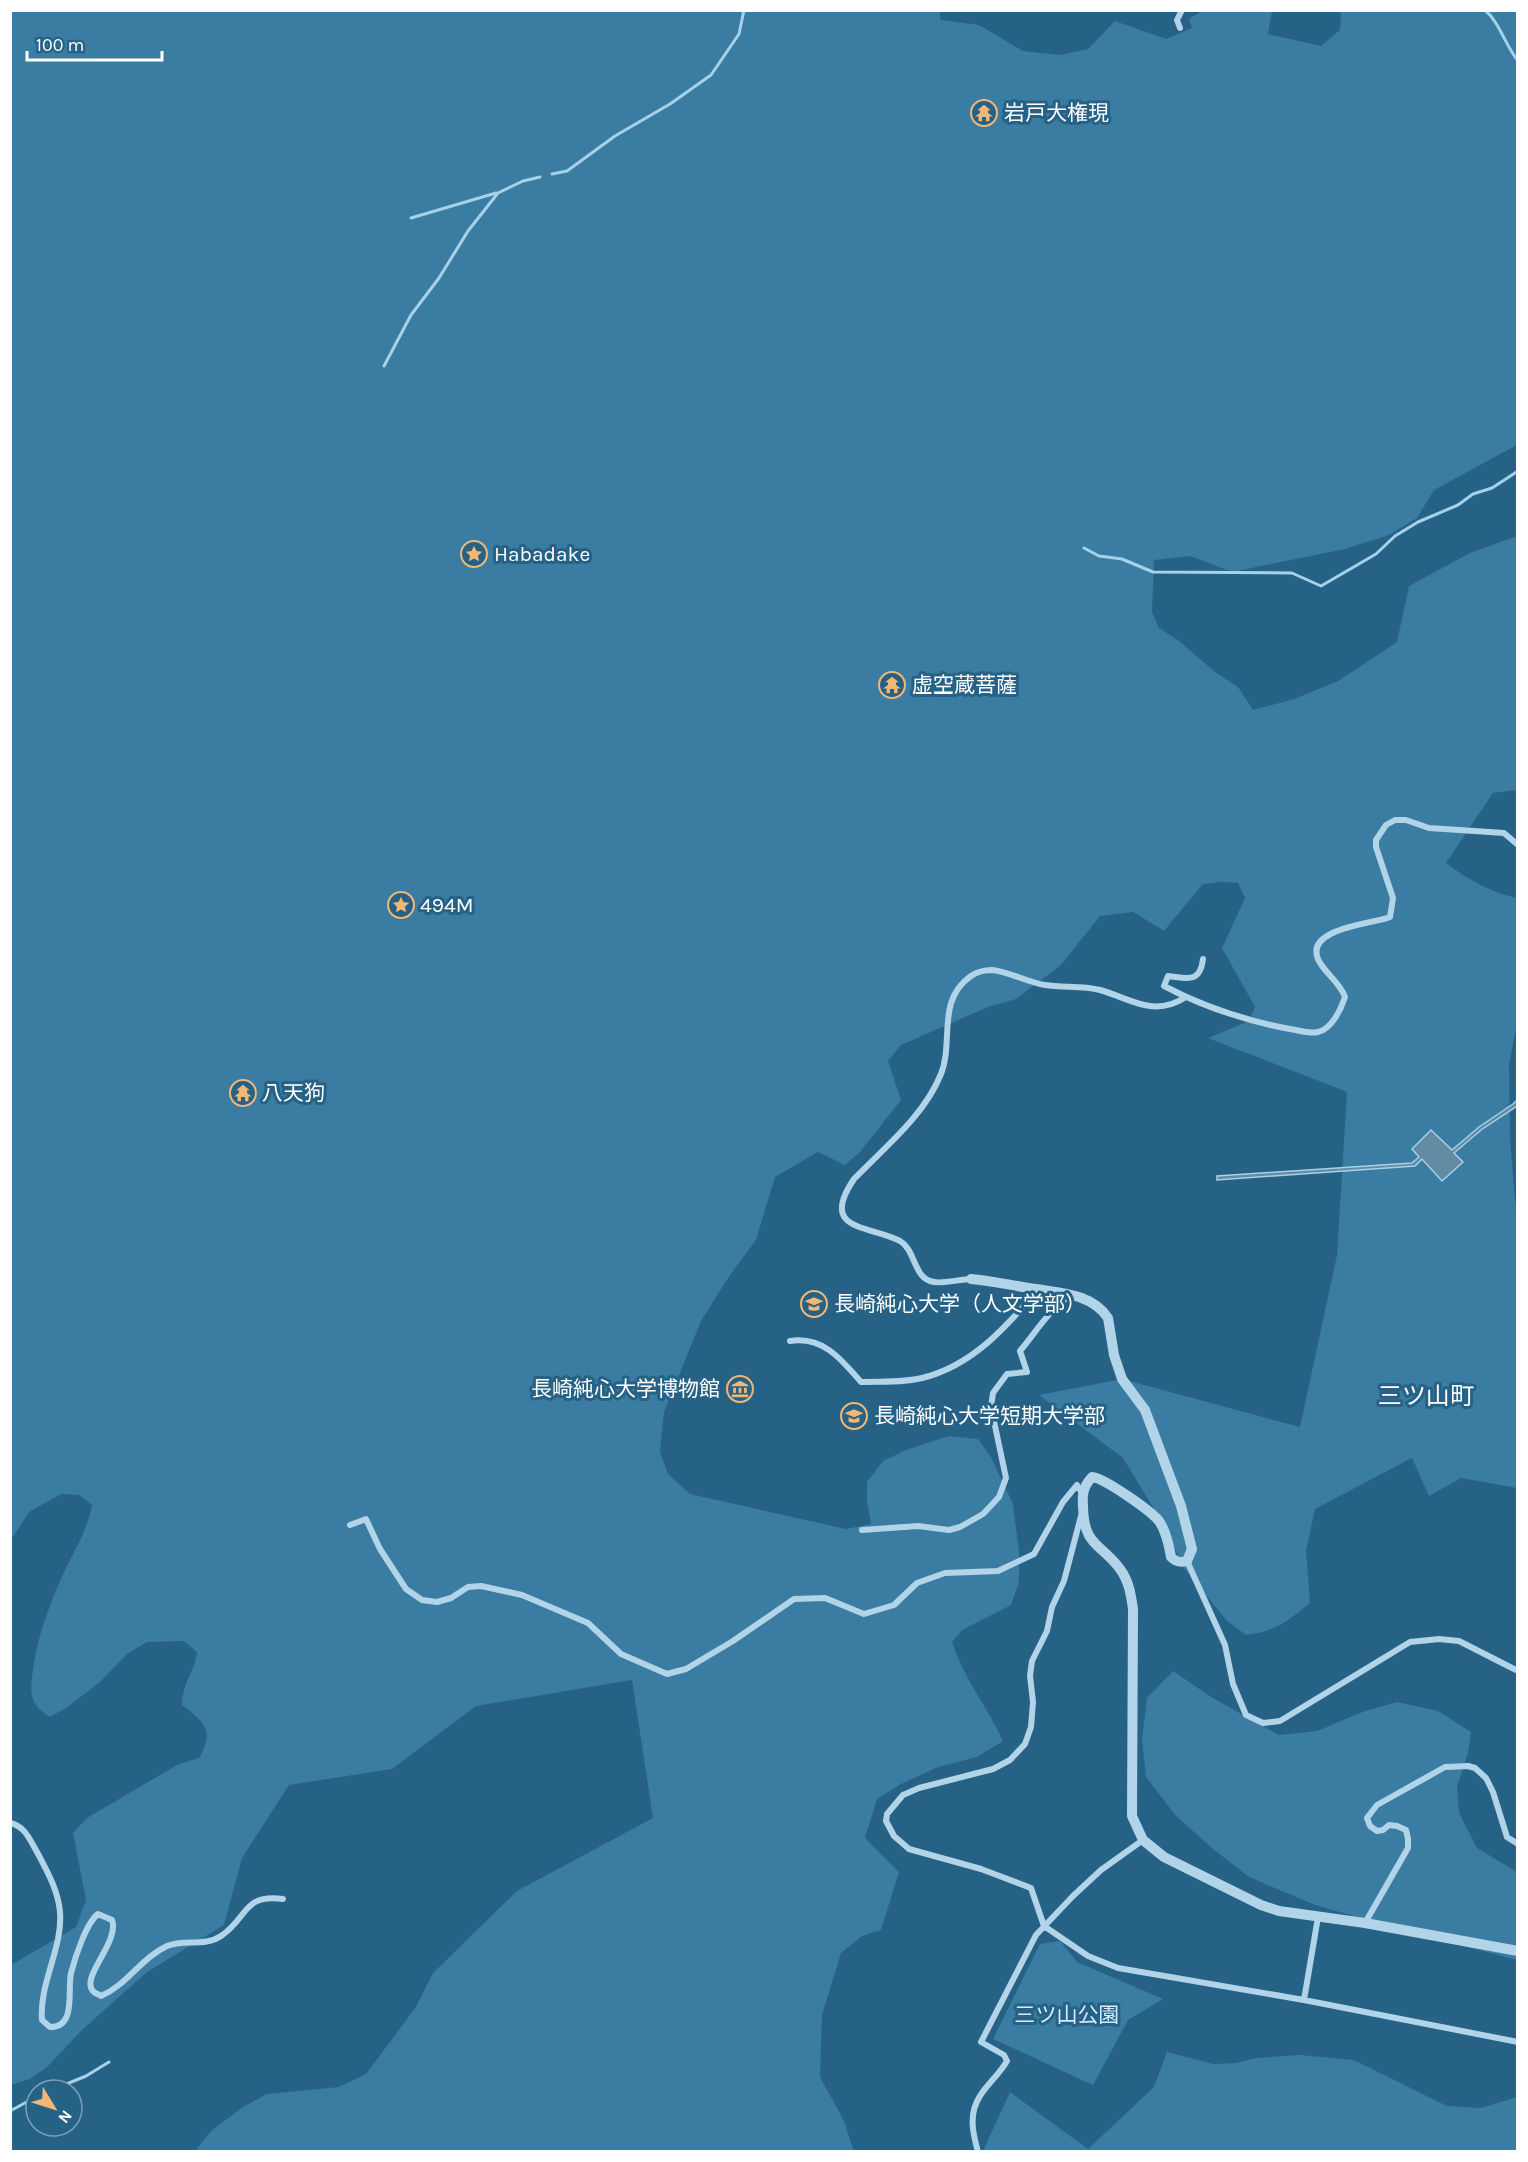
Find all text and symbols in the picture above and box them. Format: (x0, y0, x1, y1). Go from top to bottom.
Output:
scale bar (27, 24, 162, 62)
text: 100 m (36, 34, 84, 56)
temple icon: 岩戸大権現 (969, 98, 999, 128)
place label: 岩戸大権現 (1004, 101, 1109, 125)
place icon: Habadake (459, 539, 489, 569)
place label: Habadake (494, 542, 590, 566)
temple icon: 虚空蔵菩薩 (877, 670, 907, 700)
place label: 虚空蔵菩薩 (912, 673, 1017, 697)
place icon: 494M (386, 890, 416, 920)
place label: 494M (420, 893, 473, 917)
temple icon: 八天狗 (228, 1078, 258, 1108)
place label: 八天狗 (262, 1081, 325, 1105)
school or university icon: 長崎純心大学（人文学部） (799, 1289, 829, 1319)
place label: 長崎純心大学（人文学部） (834, 1292, 1086, 1316)
museum icon: 長崎純心大学博物館 (725, 1374, 755, 1404)
place label: 長崎純心大学博物館 (531, 1377, 720, 1401)
district label: 三ツ山町 (1378, 1382, 1474, 1410)
school or university icon: 長崎純心大学短期大学部 (839, 1401, 869, 1431)
place label: 長崎純心大学短期大学部 (874, 1404, 1105, 1428)
park label: 三ツ山公園 (1015, 2003, 1120, 2027)
north arrow (24, 2078, 84, 2138)
text: N (54, 2107, 76, 2127)

